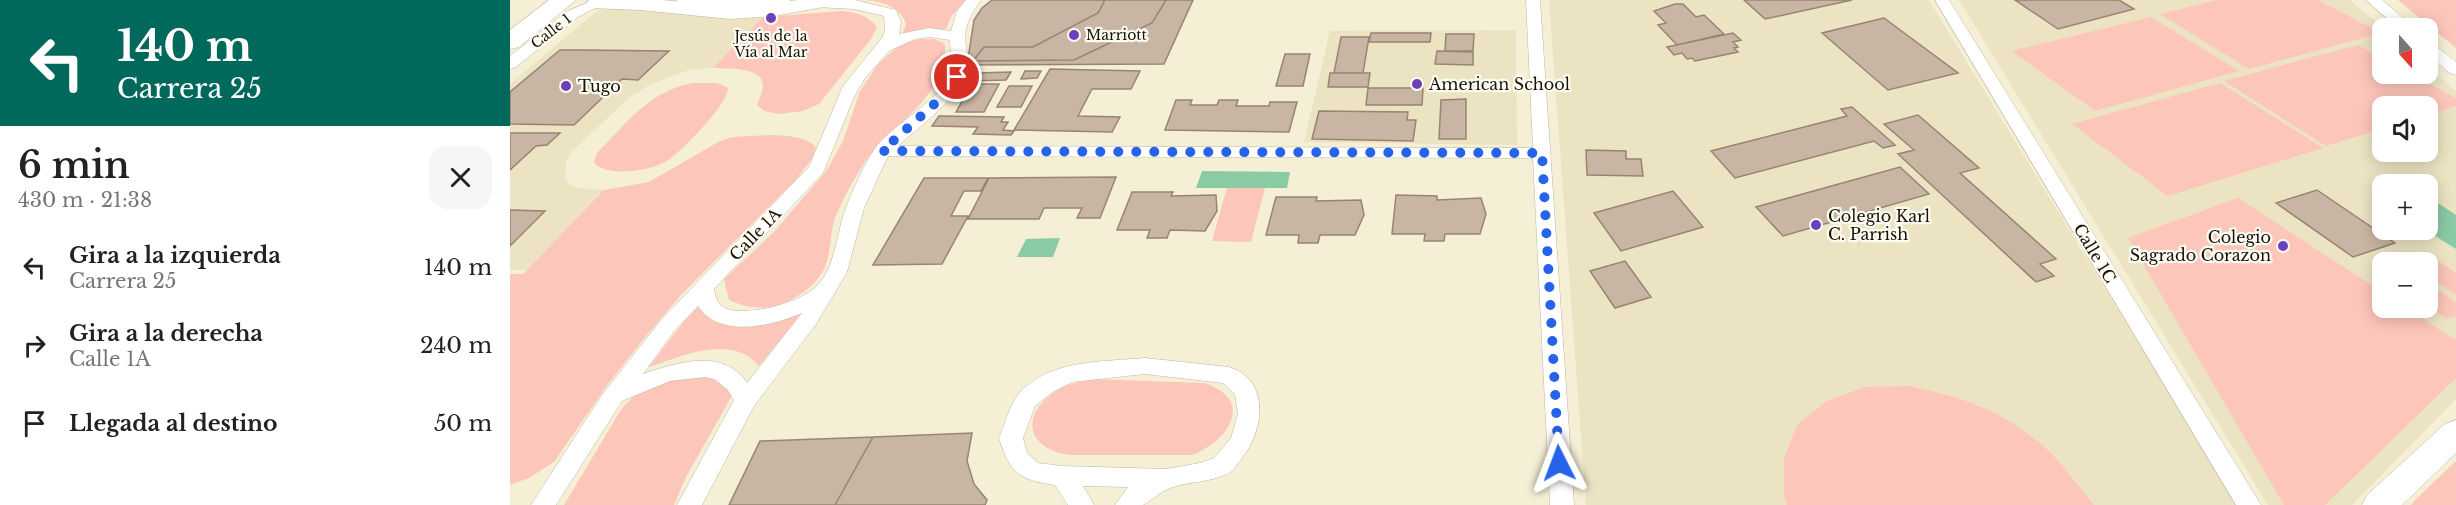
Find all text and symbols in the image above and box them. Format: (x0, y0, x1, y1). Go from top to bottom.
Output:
street label: Calle 1 (527, 10, 575, 52)
marker: Jesús de la Vía al Mar (764, 11, 778, 25)
north arrow (2372, 18, 2438, 84)
map controls (2372, 18, 2438, 318)
text: 140 m (117, 20, 253, 72)
icon: left (18, 24, 96, 102)
place label: Marriott (1086, 26, 1148, 44)
place label: Jesús de la Vía al Mar (732, 27, 808, 61)
marker: Marriott (1067, 28, 1081, 42)
pin (931, 51, 982, 102)
icon: arrive (940, 60, 973, 93)
text: Carrera 25 (117, 72, 262, 105)
place label: American School (1428, 74, 1570, 94)
place label: Tugo (578, 76, 621, 96)
marker: American School (1410, 77, 1424, 91)
marker: Tugo (559, 79, 573, 93)
button: sound (2372, 96, 2438, 162)
text: 6 min (18, 143, 130, 188)
button: close (429, 146, 492, 209)
button: + (2372, 174, 2438, 240)
text: 430 m · 21:38 (18, 188, 152, 212)
street label: Calle 1A (725, 203, 785, 264)
place label: Colegio Karl C. Parrish (1828, 206, 1930, 244)
marker: Colegio Karl C. Parrish (1809, 218, 1823, 232)
street label: Calle 1C (2069, 220, 2121, 286)
place label: Colegio Sagrado Corazon (2130, 227, 2271, 265)
marker: Colegio Sagrado Corazon (2276, 239, 2290, 253)
text: Gira a la izquierda (69, 242, 281, 269)
icon: left (18, 251, 51, 284)
button: − (2372, 252, 2438, 318)
text: 140 m (424, 254, 492, 281)
text: Carrera 25 (69, 269, 176, 293)
text: Gira a la derecha (69, 320, 263, 347)
icon: right (18, 329, 51, 362)
text: 240 m (420, 332, 492, 359)
text: Calle 1A (69, 347, 151, 371)
icon: arrive (18, 407, 51, 440)
text: Llegada al destino (69, 410, 278, 437)
text: 50 m (434, 410, 492, 437)
position arrow (1527, 431, 1591, 495)

